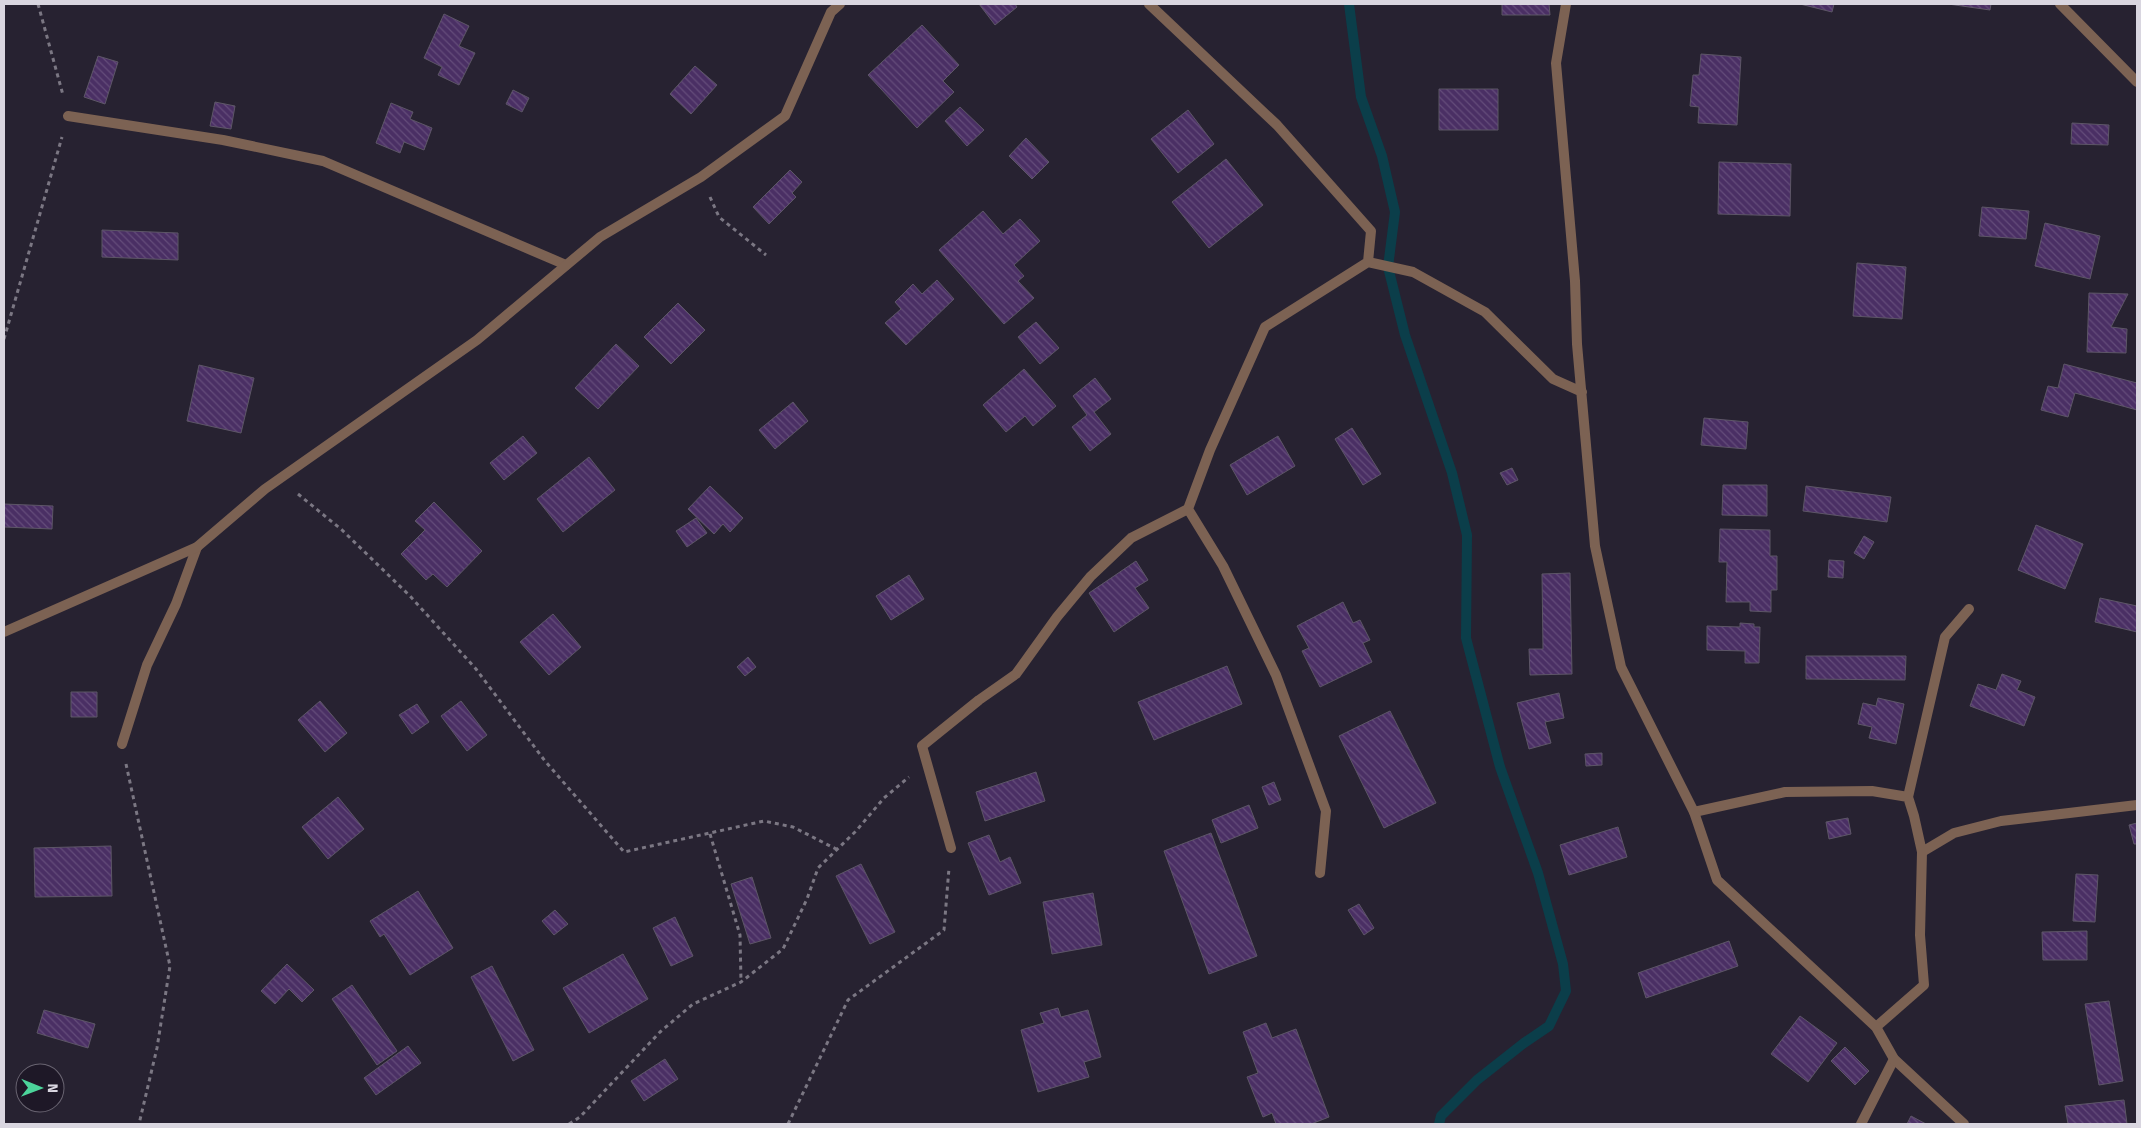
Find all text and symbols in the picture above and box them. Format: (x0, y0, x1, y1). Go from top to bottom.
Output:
north arrow (15, 1063, 65, 1113)
text: N (44, 1083, 61, 1093)

